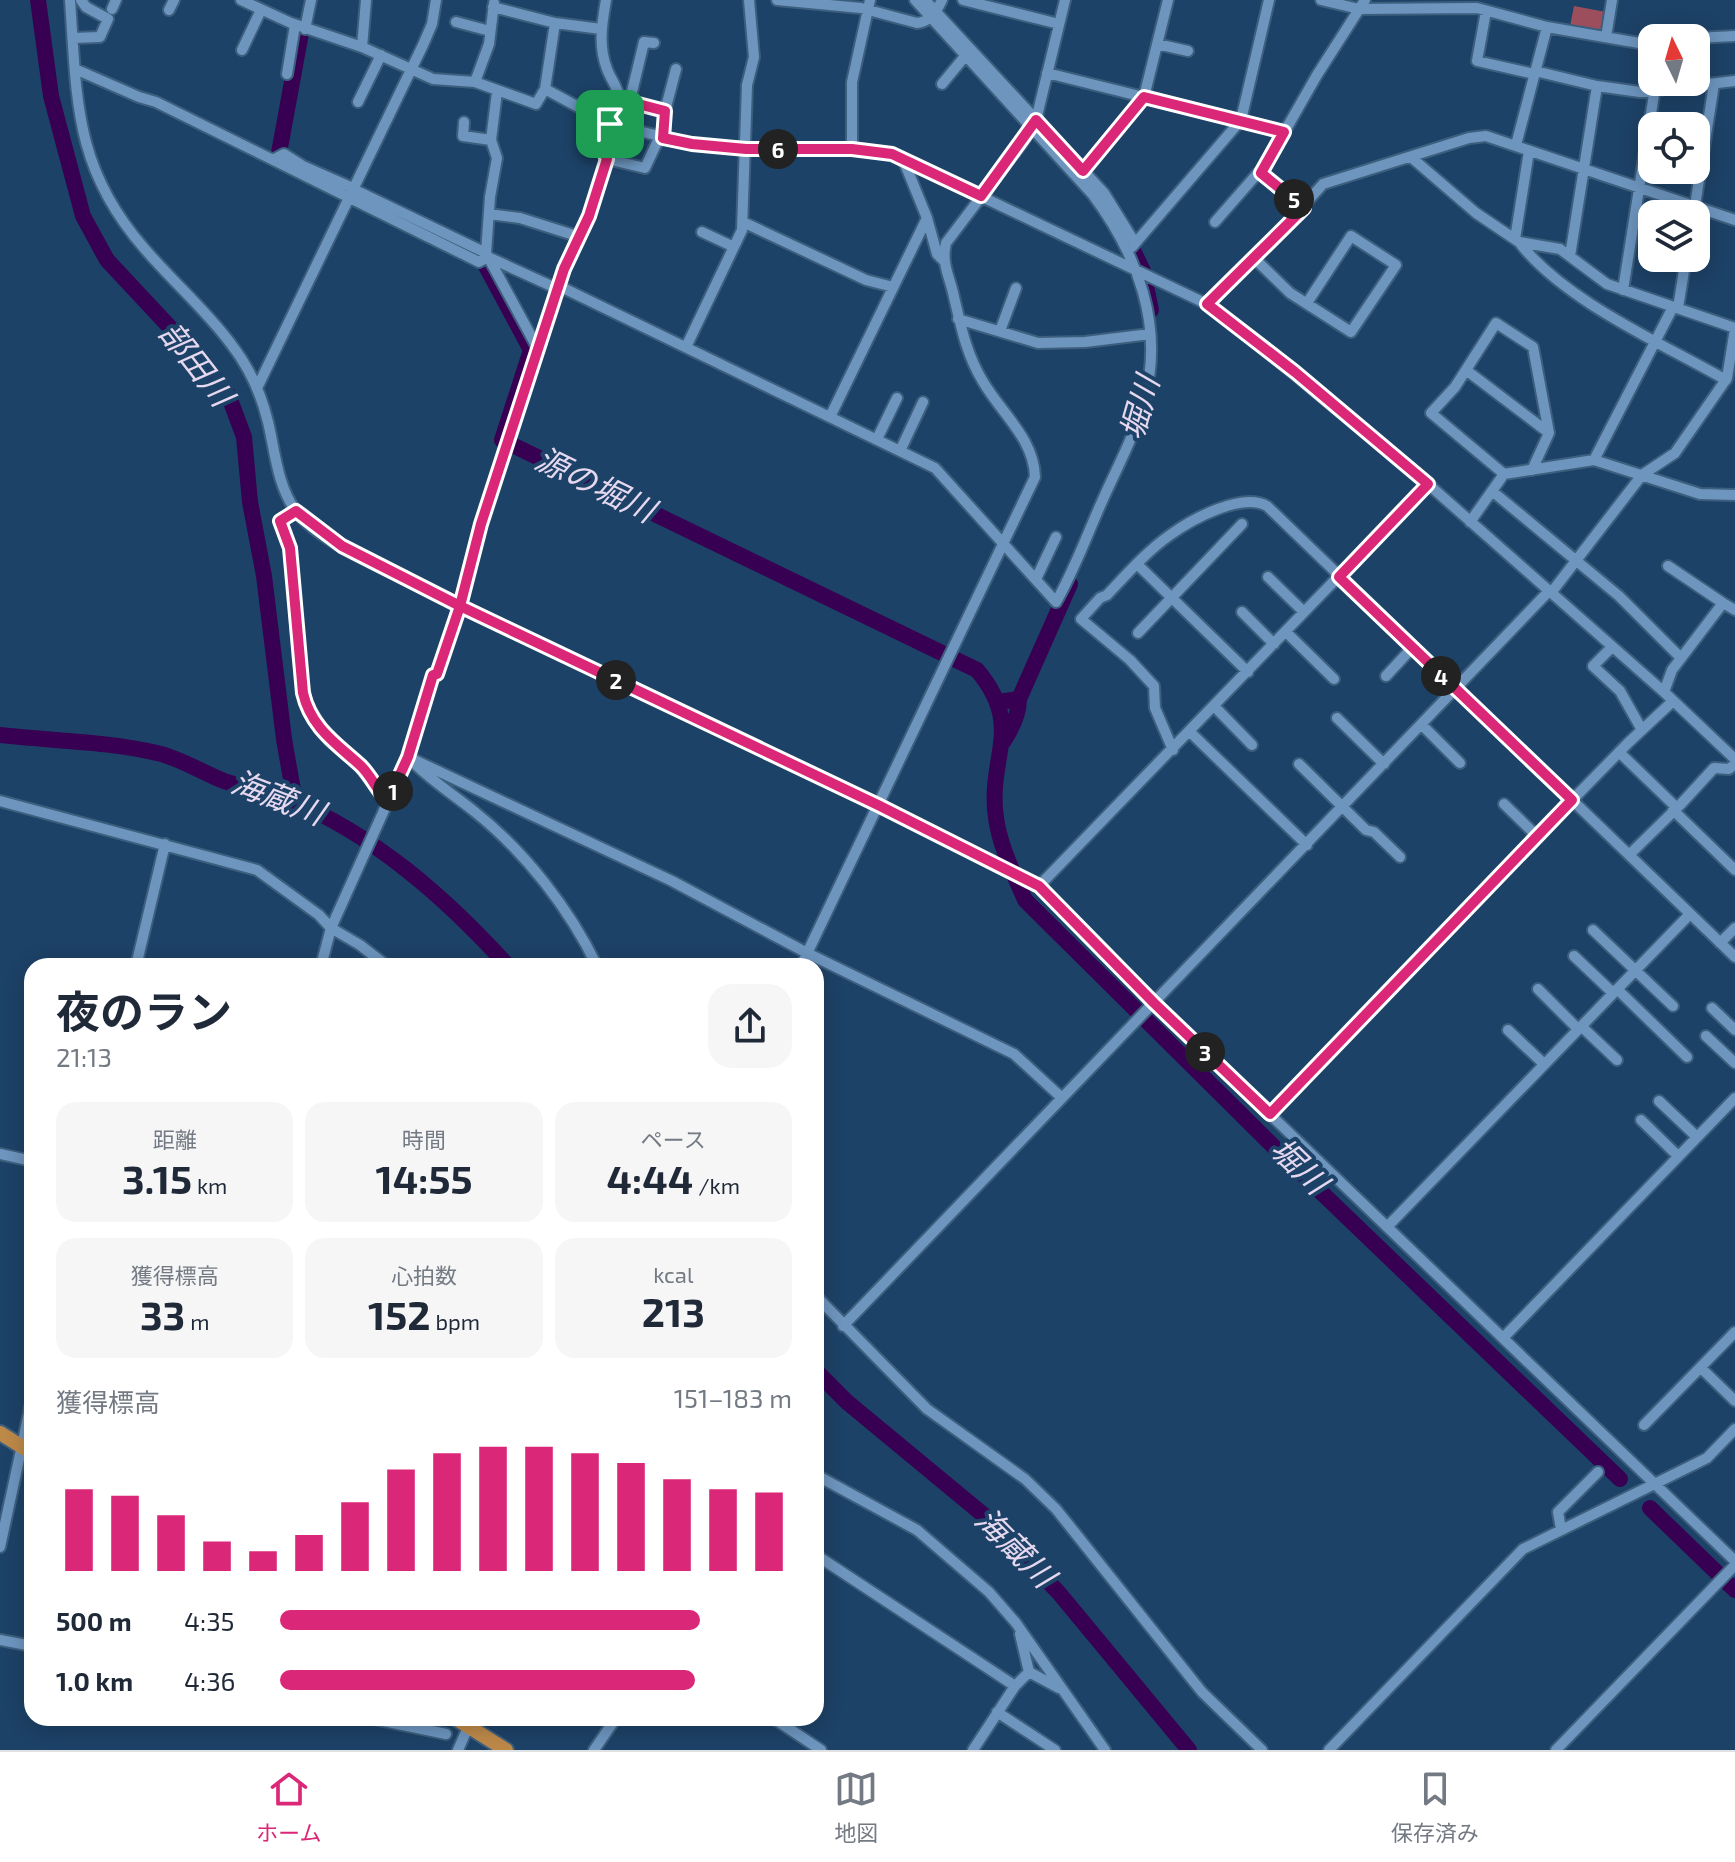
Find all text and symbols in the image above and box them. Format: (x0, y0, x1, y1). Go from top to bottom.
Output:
north arrow (1638, 24, 1710, 96)
map controls (1638, 24, 1710, 272)
pin (576, 90, 644, 158)
icon: arrive (588, 102, 632, 146)
button: locate (1638, 112, 1710, 184)
pin: 6 (758, 129, 798, 169)
text: 6 (772, 136, 784, 162)
pin: 5 (1274, 179, 1314, 219)
text: 5 (1288, 186, 1300, 212)
button: layers (1638, 200, 1710, 272)
water label: 部田川 (153, 313, 244, 415)
water label: 堀川 (1111, 369, 1166, 443)
water label: 源の堀川 (530, 438, 664, 530)
pin: 4 (1421, 656, 1461, 696)
pin: 2 (596, 660, 636, 700)
text: 4 (1434, 663, 1448, 689)
text: 2 (610, 667, 622, 693)
water label: 海蔵川 (227, 761, 333, 832)
pin: 1 (373, 771, 413, 811)
text: 1 (388, 778, 398, 804)
text: 夜のラン (56, 984, 232, 1037)
button: share (708, 984, 792, 1068)
pin: 3 (1185, 1032, 1225, 1072)
text: 3 (1199, 1039, 1211, 1065)
text: 21:13 (56, 1041, 112, 1072)
text: 距離 (153, 1126, 197, 1152)
text: 時間 (402, 1126, 446, 1152)
text: ペース (641, 1126, 706, 1152)
water label: 堀川 (1264, 1129, 1339, 1203)
text: 3.15 (122, 1154, 192, 1202)
text: 14:55 (375, 1154, 473, 1202)
text: 4:44 (607, 1154, 693, 1202)
text: km (192, 1172, 227, 1198)
text: /km (693, 1172, 740, 1198)
text: kcal (653, 1261, 693, 1287)
text: 獲得標高 (131, 1262, 219, 1288)
text: 心拍数 (391, 1262, 457, 1288)
text: 213 (642, 1287, 705, 1335)
text: 33 (140, 1290, 185, 1338)
text: 152 (368, 1290, 431, 1338)
text: m (185, 1308, 209, 1334)
text: bpm (431, 1308, 480, 1334)
text: 151–183 m (674, 1382, 792, 1413)
text: 獲得標高 (56, 1386, 160, 1417)
water label: 海蔵川 (969, 1499, 1066, 1596)
text: 500 m (56, 1605, 132, 1636)
text: 4:35 (184, 1605, 235, 1636)
text: 1.0 km (56, 1665, 133, 1696)
text: 4:36 (184, 1665, 235, 1696)
tab: ホーム (256, 1767, 322, 1847)
tab: 地図 (834, 1767, 878, 1847)
tab: 保存済み (1391, 1767, 1479, 1847)

